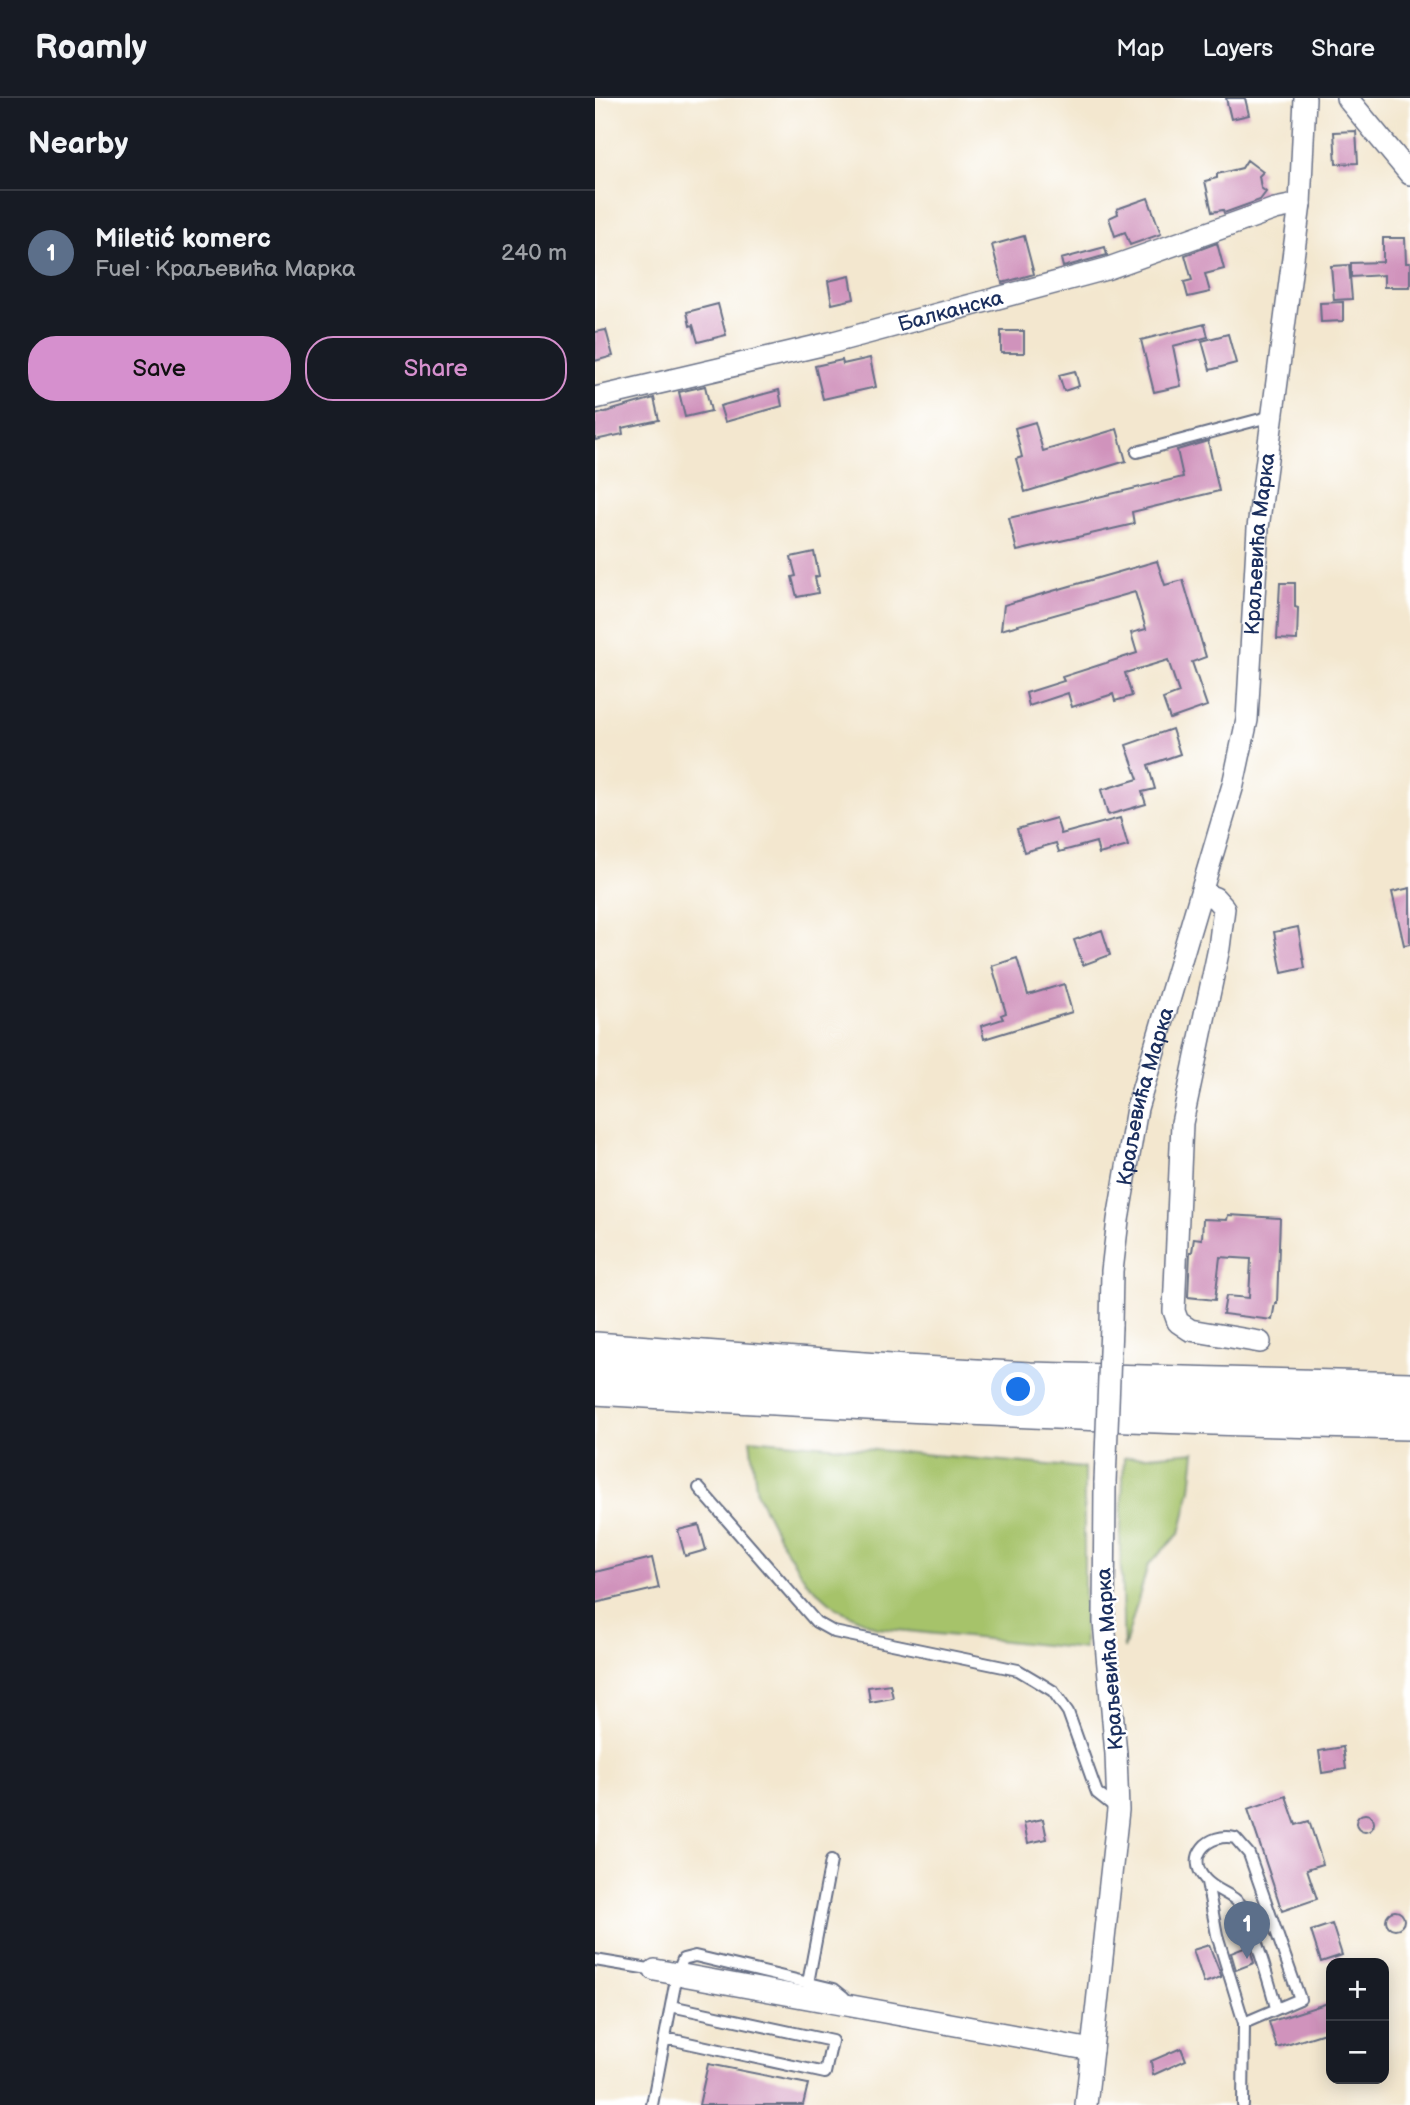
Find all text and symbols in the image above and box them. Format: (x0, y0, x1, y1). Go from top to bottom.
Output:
text: Roamly (35, 28, 147, 68)
text: Map (1116, 34, 1164, 63)
text: Layers (1202, 34, 1273, 63)
text: Share (1311, 34, 1375, 63)
text: Nearby (28, 126, 128, 162)
text: Miletić komerc (95, 224, 271, 255)
text: 1 (46, 239, 56, 267)
text: 240 m (501, 239, 567, 267)
text: Fuel · Краљевића Марка (95, 255, 355, 283)
street label: Балканска (895, 285, 1006, 337)
button: Save (28, 336, 291, 401)
button: Share (305, 336, 567, 401)
street label: Краљевића Марка (1239, 451, 1280, 636)
street label: Краљевића Марка (1112, 1004, 1179, 1188)
your location (1001, 1372, 1035, 1406)
street label: Краљевића Марка (1091, 1566, 1129, 1751)
pin: 1 (1224, 1901, 1270, 1959)
map controls (1326, 1958, 1389, 2084)
button: + (1326, 1958, 1389, 2021)
button: − (1326, 2021, 1389, 2084)

